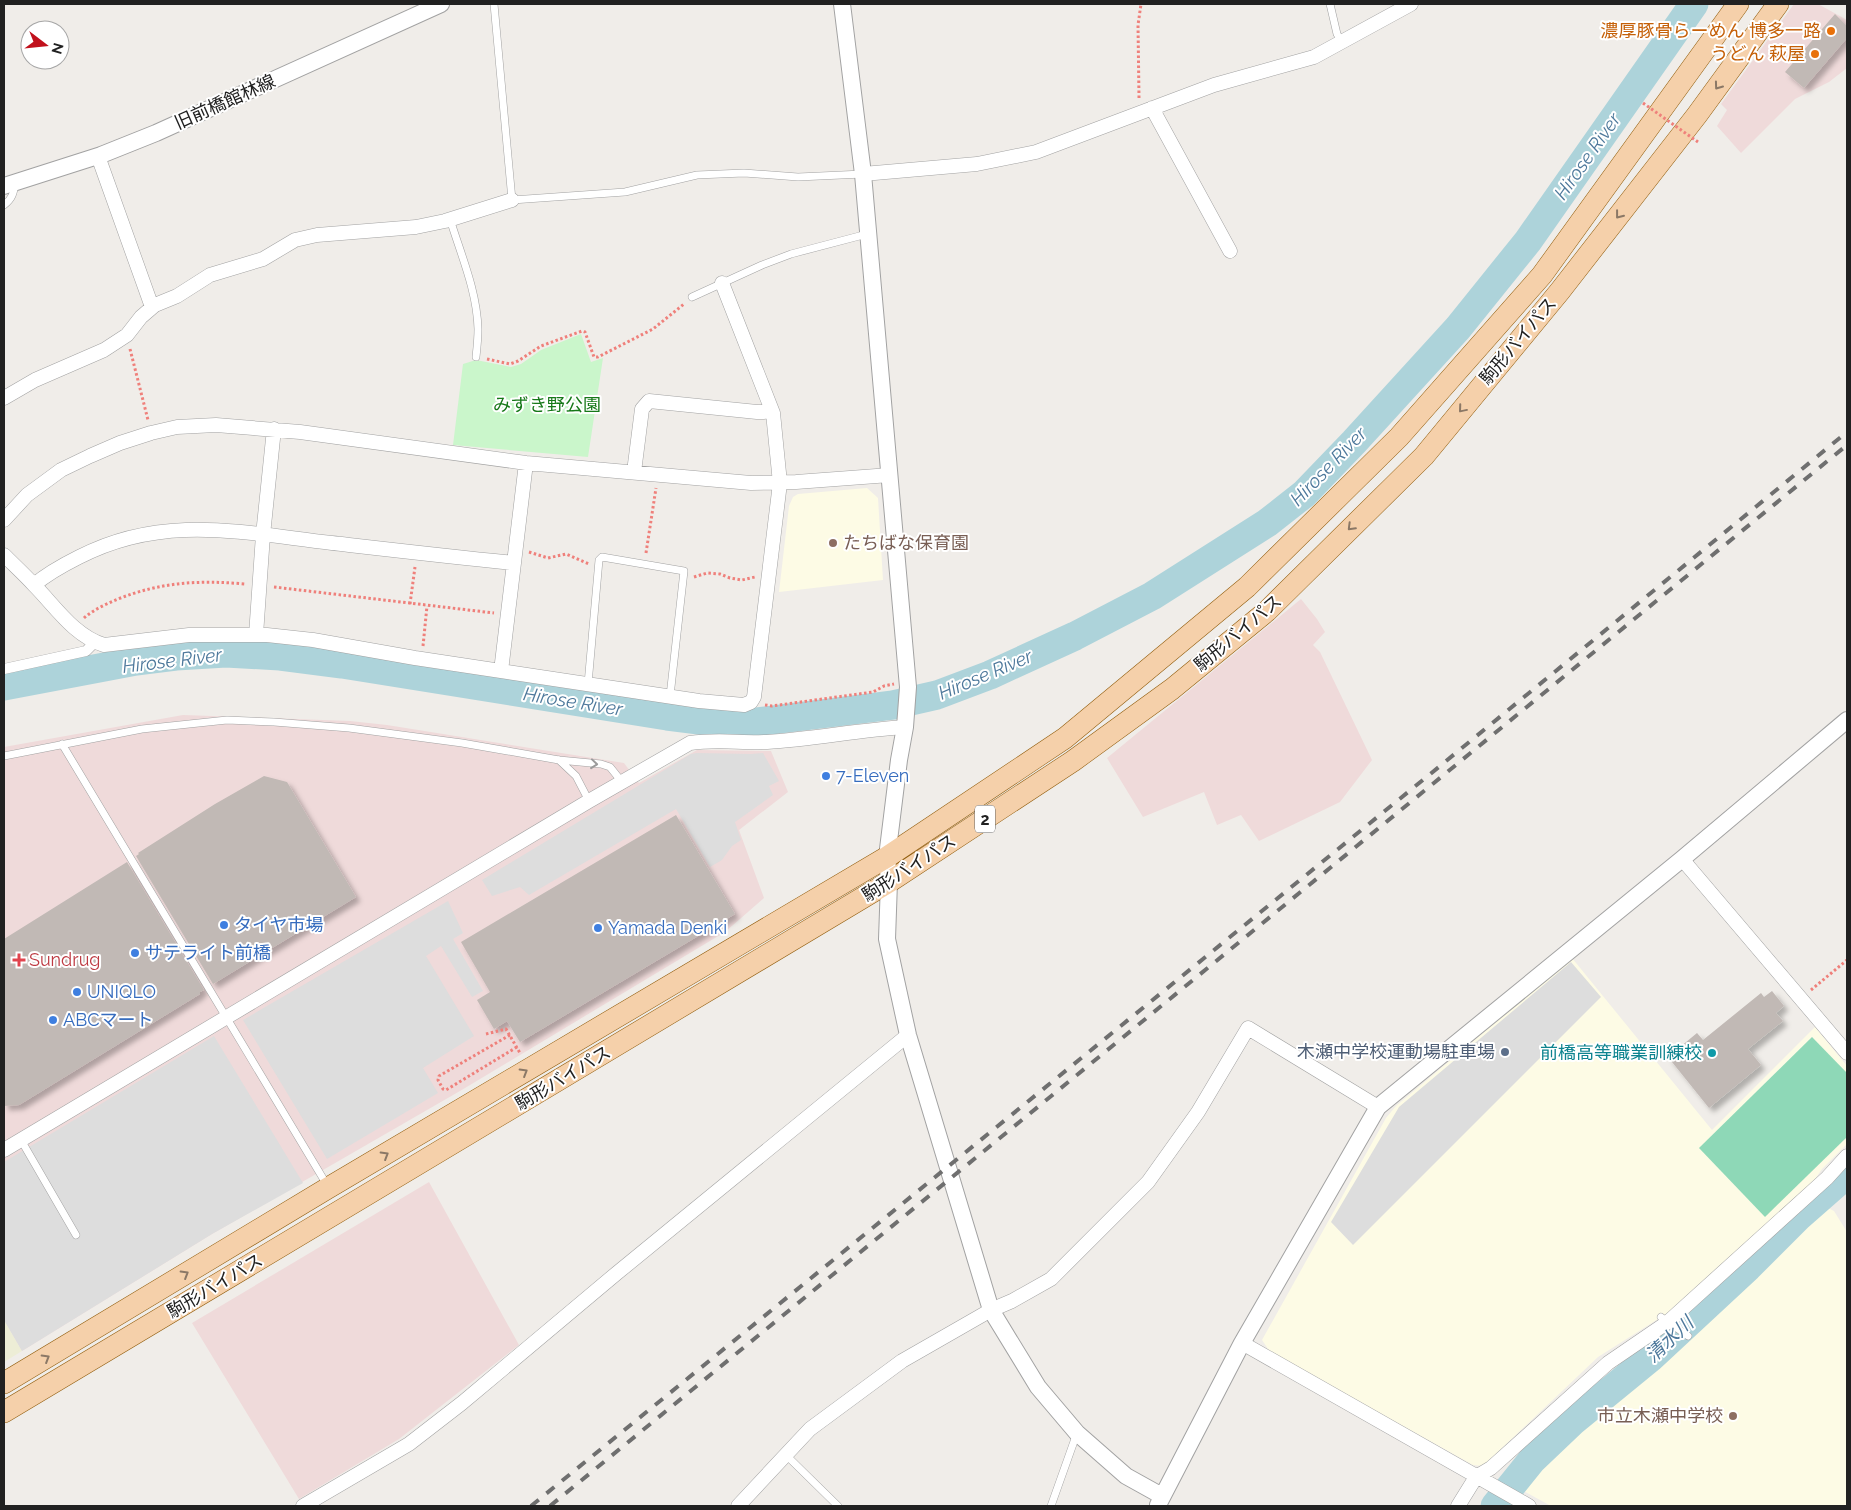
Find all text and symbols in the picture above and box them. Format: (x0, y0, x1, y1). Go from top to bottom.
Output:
north arrow (20, 20, 70, 70)
place label: 濃厚豚骨らーめん 博多一路 (1600, 20, 1821, 41)
marker: 濃厚豚骨らーめん 博多一路 (1825, 25, 1837, 37)
text: N (48, 41, 67, 56)
place label: うどん 萩屋 (1710, 43, 1805, 64)
marker: うどん 萩屋 (1809, 48, 1821, 60)
street label: 旧前橋館林線 (171, 70, 278, 133)
one-way arrow (1716, 80, 1724, 89)
water label: Hirose River (1549, 107, 1626, 203)
one-way arrow (1616, 209, 1625, 218)
street label: 駒形バイパス (1475, 293, 1560, 389)
park label: みずき野公園 (493, 394, 601, 415)
one-way arrow (1460, 403, 1468, 412)
water label: Hirose River (1285, 421, 1372, 510)
one-way arrow (1348, 522, 1357, 531)
place label: たちばな保育園 (843, 532, 969, 553)
marker: たちばな保育園 (827, 537, 839, 549)
street label: 駒形バイパス (1190, 590, 1286, 675)
water label: Hirose River (121, 643, 225, 677)
water label: Hirose River (935, 644, 1037, 704)
water label: Hirose River (522, 682, 626, 720)
one-way arrow (591, 758, 599, 769)
place label: 7-Eleven (836, 765, 909, 786)
marker: 7-Eleven (820, 770, 832, 782)
road number: 2 (975, 806, 995, 832)
street label: 駒形バイパス (858, 829, 960, 906)
place label: タイヤ市場 (234, 914, 323, 935)
place label: Yamada Denki (608, 917, 727, 938)
marker: タイヤ市場 (218, 919, 230, 931)
marker: Yamada Denki (592, 922, 604, 934)
place label: サテライト前橋 (145, 942, 271, 963)
marker: サテライト前橋 (129, 947, 141, 959)
place label: Sundrug (29, 949, 100, 970)
marker: Sundrug (13, 954, 25, 966)
place label: UNIQLO (87, 981, 156, 1002)
marker: UNIQLO (71, 986, 83, 998)
place label: ABCマート (63, 1009, 154, 1030)
marker: ABCマート (47, 1014, 59, 1026)
street label: 駒形バイパス (511, 1041, 614, 1114)
place label: 木瀬中学校運動場駐車場 (1297, 1041, 1495, 1062)
place label: 前橋高等職業訓練校 (1540, 1042, 1702, 1063)
marker: 木瀬中学校運動場駐車場 (1499, 1046, 1511, 1058)
marker: 前橋高等職業訓練校 (1706, 1047, 1718, 1059)
one-way arrow (519, 1069, 528, 1079)
one-way arrow (379, 1152, 388, 1162)
street label: 駒形バイパス (163, 1249, 266, 1322)
one-way arrow (179, 1270, 188, 1280)
water label: 清水川 (1641, 1310, 1699, 1366)
one-way arrow (40, 1354, 49, 1364)
place label: 市立木瀬中学校 (1597, 1405, 1723, 1426)
marker: 市立木瀬中学校 (1727, 1410, 1739, 1422)

